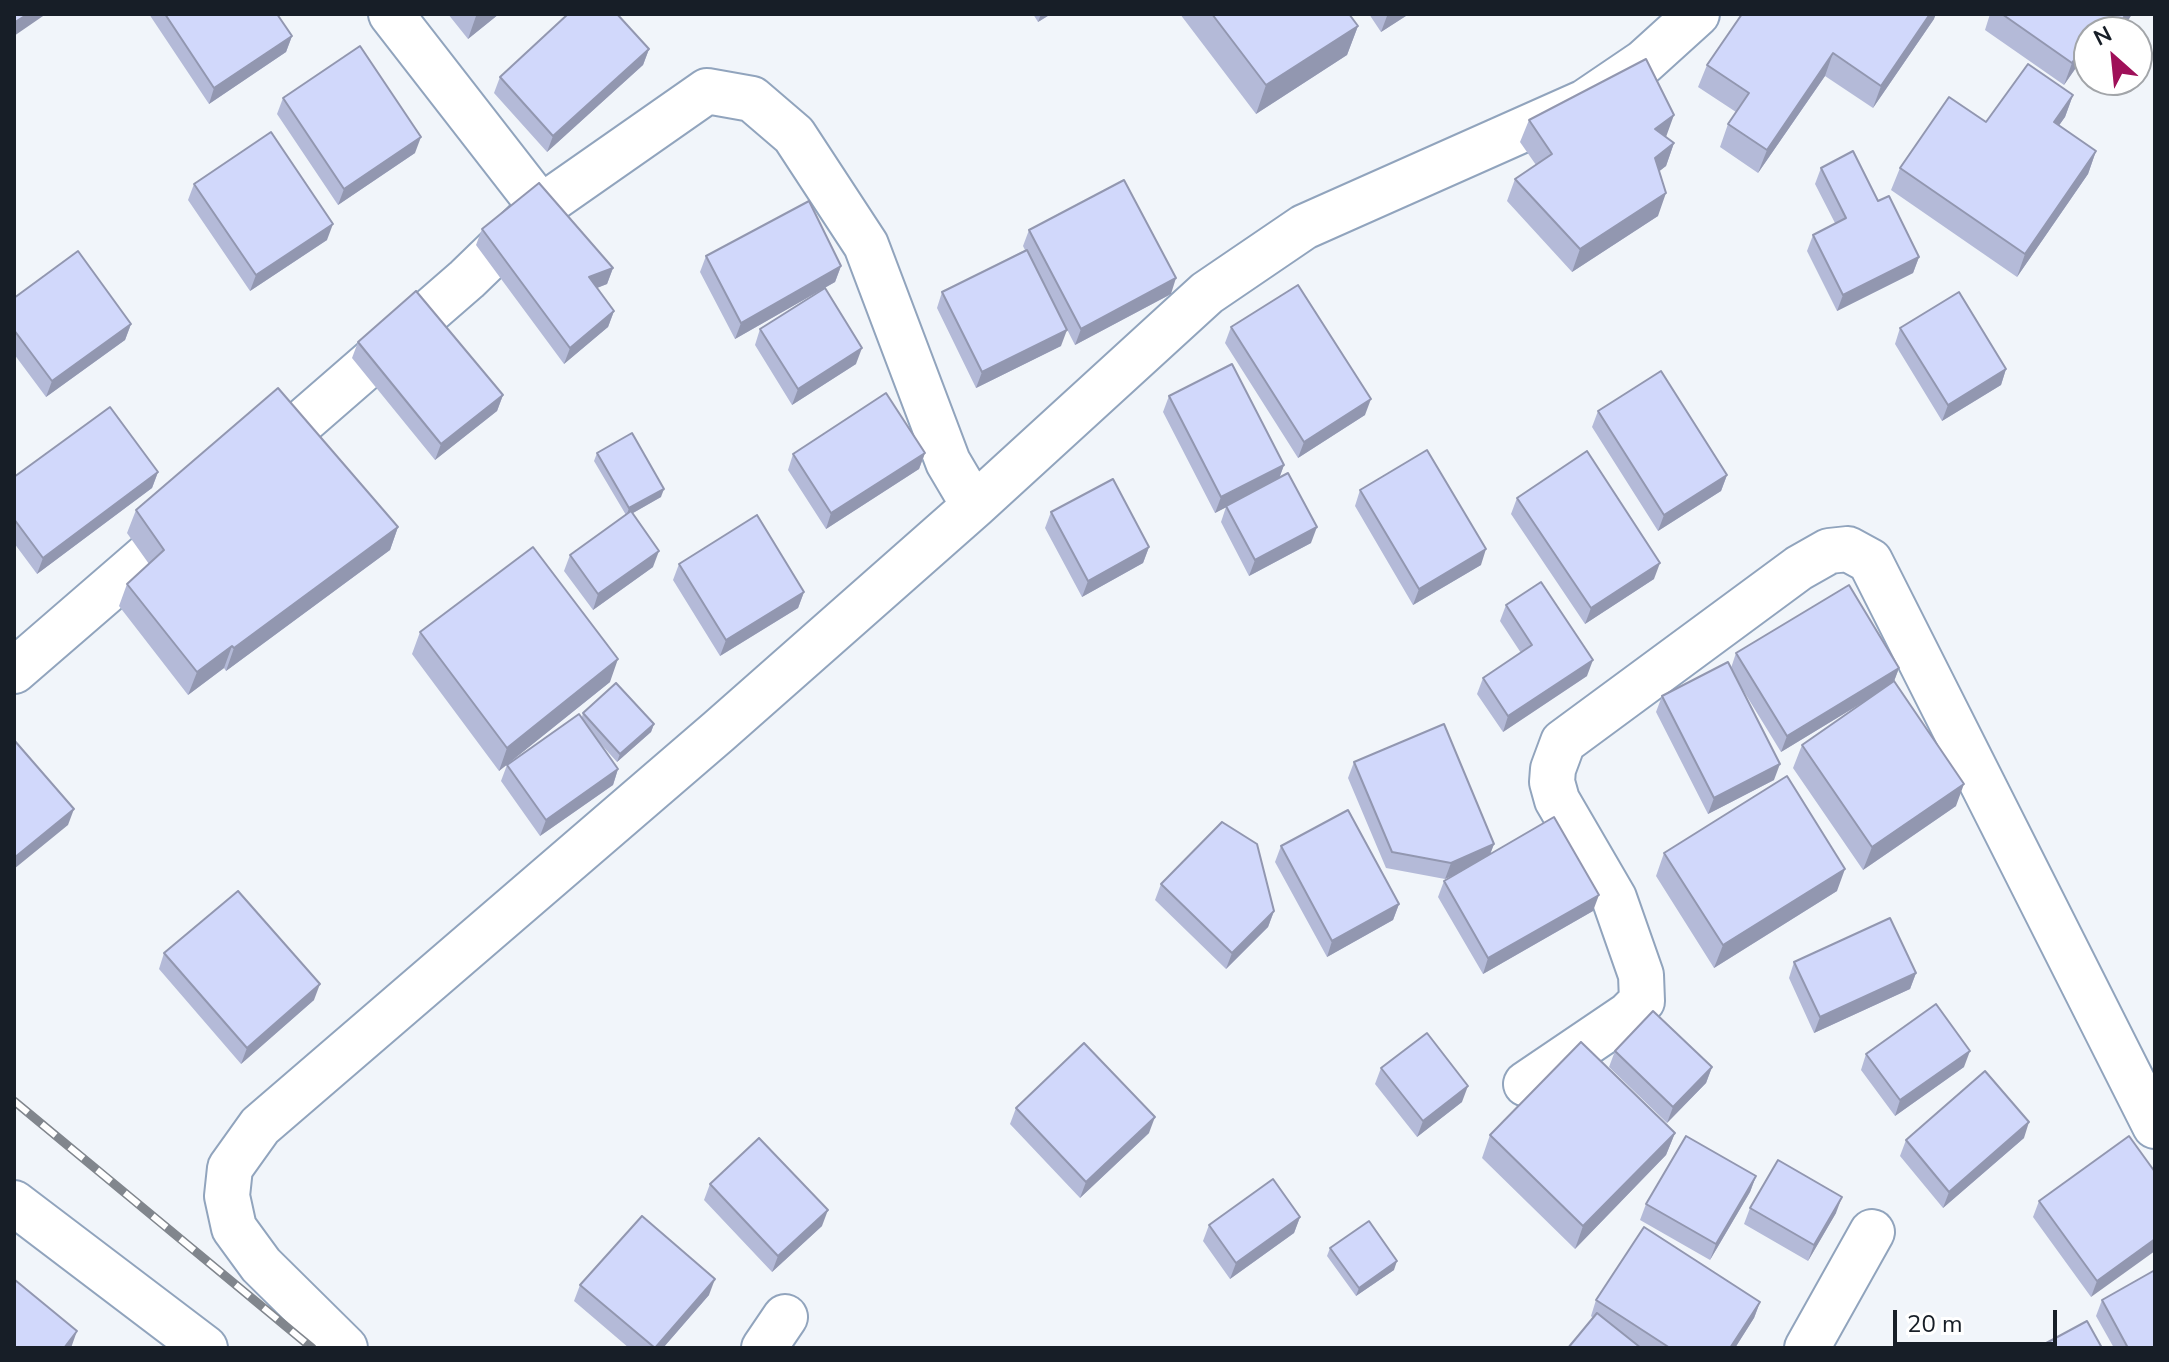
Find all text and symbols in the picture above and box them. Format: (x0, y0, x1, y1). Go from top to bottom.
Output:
north arrow (2073, 16, 2153, 96)
text: N (2089, 19, 2117, 54)
scale bar (1897, 1294, 2061, 1344)
text: 20 m (1907, 1308, 1963, 1340)

